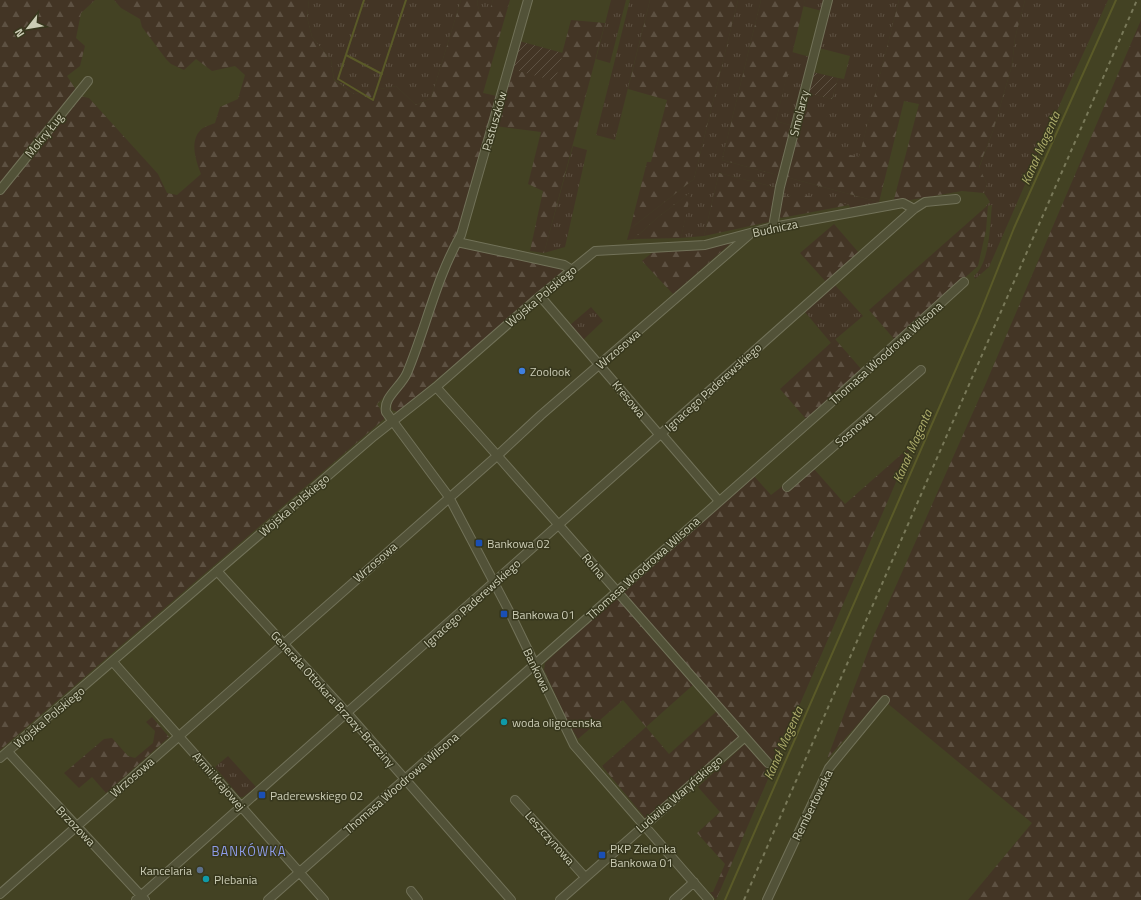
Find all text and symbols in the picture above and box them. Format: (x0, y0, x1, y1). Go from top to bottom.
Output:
north arrow (8, 8, 48, 48)
text: N (11, 26, 28, 41)
street label: Smolarzy (784, 88, 814, 138)
street label: Pastuszków (476, 89, 512, 153)
water label: Kanał Magenta (1015, 107, 1066, 188)
street label: Mokry Ług (20, 108, 68, 162)
street label: Budnicza (751, 214, 799, 242)
street label: Wojska Polskiego (501, 260, 581, 332)
street label: Thomasa Woodrowa Wilsona (825, 297, 947, 409)
street label: Wrzosowa (592, 324, 644, 374)
street label: Ignacego Paderewskiego (660, 338, 766, 436)
place label: Zoolook (530, 362, 570, 381)
marker: Zoolook (517, 366, 527, 376)
street label: Kresowa (608, 376, 650, 422)
water label: Kanał Magenta (887, 405, 938, 486)
street label: Sosnowa (830, 407, 878, 451)
street label: Wojska Polskiego (255, 469, 333, 541)
street label: Thomasa Woodrowa Wilsona (582, 512, 704, 624)
place label: Bankowa 02 (487, 534, 550, 553)
street label: Wrzosowa (349, 537, 401, 587)
marker: Bankowa 02 (474, 538, 484, 548)
street label: Rolna (577, 549, 611, 583)
street label: Ignacego Paderewskiego (419, 554, 525, 652)
place label: Bankowa 01 (512, 605, 575, 624)
marker: Bankowa 01 (499, 609, 509, 619)
street label: Generała Ottokara Brzozy-Brzeziny (266, 626, 400, 772)
street label: Bankowa (518, 645, 556, 695)
street label: Wojska Polskiego (9, 681, 89, 753)
water label: Kanał Magenta (758, 702, 809, 783)
place label: woda oligocenska (512, 713, 602, 732)
marker: woda oligocenska (499, 717, 509, 727)
street label: Thomasa Woodrowa Wilsona (339, 728, 463, 838)
street label: Armii Krajowej (188, 747, 250, 815)
street label: Ludwika Waryńskiego (631, 751, 727, 837)
street label: Wrzosowa (106, 752, 158, 802)
street label: Rembertowska (787, 766, 837, 844)
place label: Paderewskiego 02 (270, 786, 363, 805)
marker: Paderewskiego 02 (257, 790, 267, 800)
street label: Brzozowa (52, 801, 100, 851)
street label: Leszczynowa (521, 807, 579, 869)
place label: PKP Zielonka Bankowa 01 (610, 839, 676, 872)
district label: BANKÓWKA (212, 841, 286, 861)
marker: PKP Zielonka Bankowa 01 (597, 850, 607, 860)
place label: Kancelaria (140, 861, 192, 880)
marker: Kancelaria (195, 865, 205, 875)
place label: Plebania (214, 870, 257, 889)
marker: Plebania (201, 874, 211, 884)

